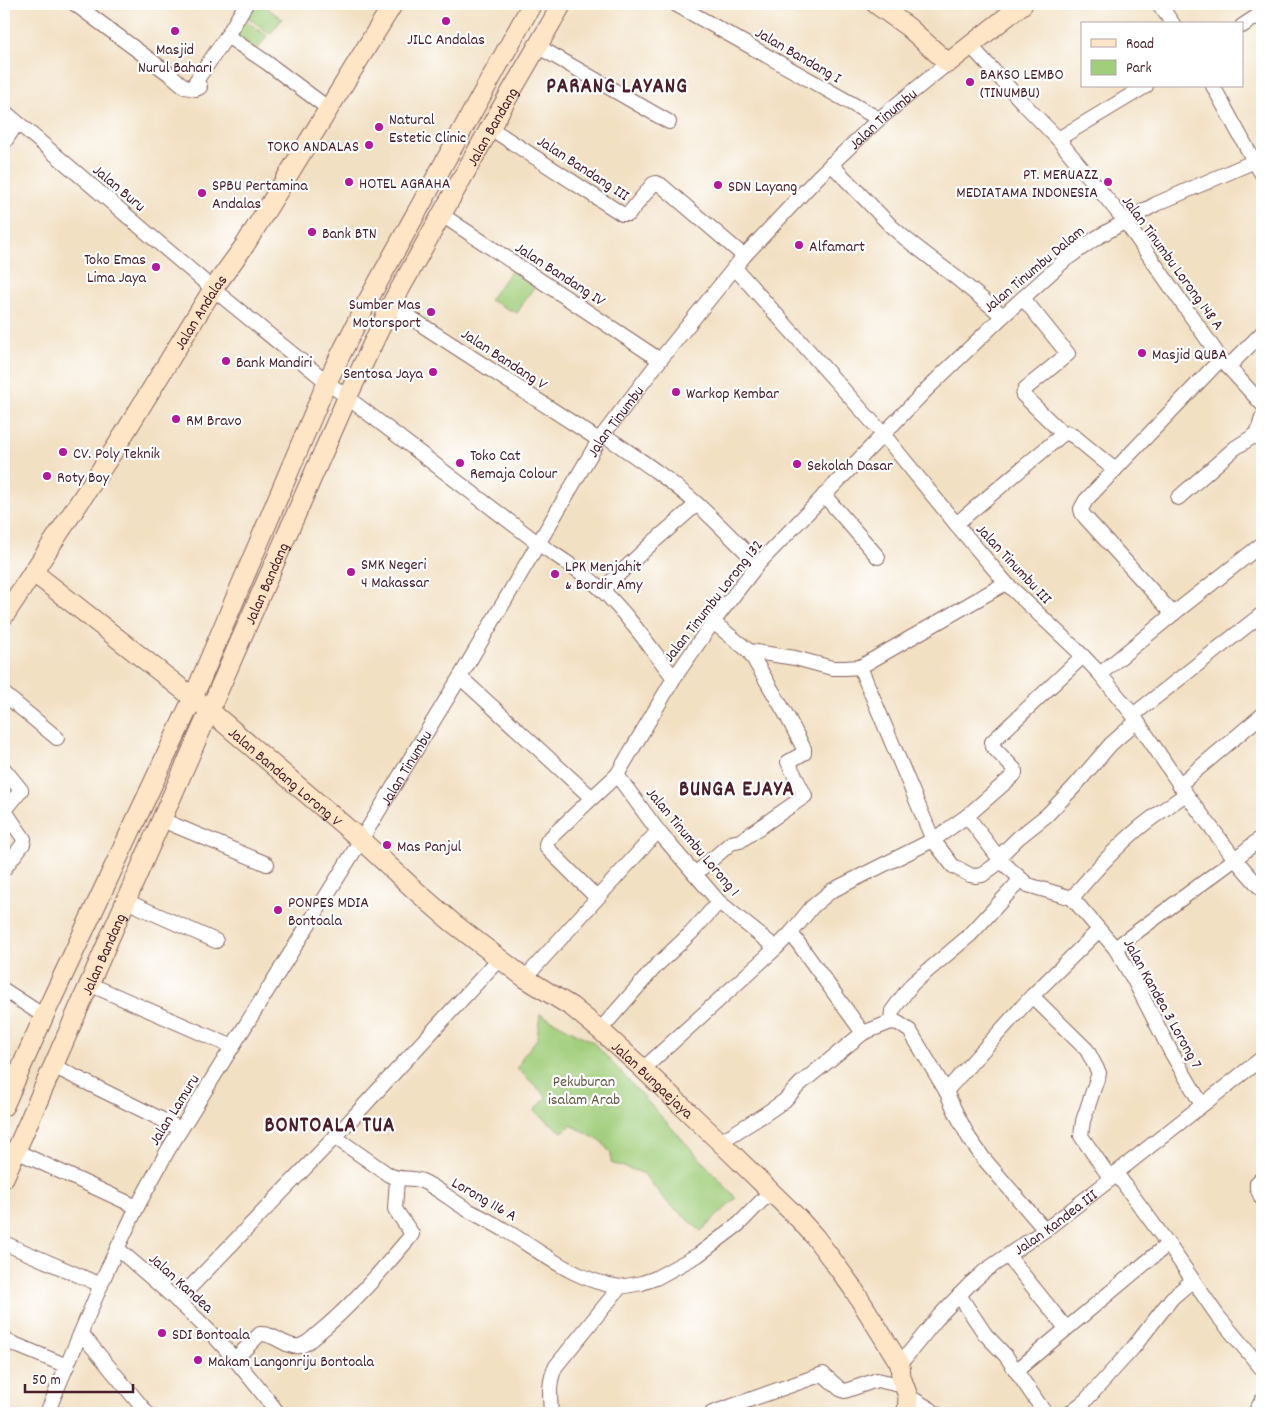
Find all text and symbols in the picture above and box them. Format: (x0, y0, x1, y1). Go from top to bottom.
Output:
marker: JILC Andalas (440, 15, 452, 27)
street label: Jalan Bandang I (750, 22, 845, 90)
legend (1081, 22, 1244, 88)
marker: Masjid Nurul Bahari (169, 25, 181, 37)
place label: JILC Andalas (407, 29, 485, 52)
text: Road (1126, 34, 1154, 56)
place label: Masjid Nurul Bahari (138, 39, 212, 80)
text: Park (1126, 58, 1152, 80)
place label: BAKSO LEMBO (TINUMBU) (980, 64, 1064, 105)
district label: PARANG LAYANG (546, 73, 688, 103)
marker: BAKSO LEMBO (TINUMBU) (964, 76, 976, 88)
street label: Jalan Bandang (462, 84, 525, 171)
street label: Jalan Tinumbu (844, 84, 923, 156)
place label: Natural Estetic Clinic (389, 109, 466, 150)
marker: Natural Estetic Clinic (373, 121, 385, 133)
street label: Jalan Bandang III (532, 131, 633, 208)
place label: TOKO ANDALAS (267, 136, 359, 159)
marker: TOKO ANDALAS (363, 139, 375, 151)
street label: Jalan Buru (87, 160, 150, 218)
place label: PT. MERUAZZ MEDIATAMA INDONESIA (956, 164, 1098, 205)
place label: HOTEL AGRAHA (359, 173, 451, 196)
place label: SPBU Pertamina Andalas (212, 175, 308, 216)
marker: HOTEL AGRAHA (343, 176, 355, 188)
place label: SDN Layang (728, 176, 797, 199)
marker: PT. MERUAZZ MEDIATAMA INDONESIA (1102, 176, 1114, 188)
marker: SDN Layang (712, 179, 724, 191)
marker: SPBU Pertamina Andalas (196, 187, 208, 199)
street label: Jalan Tinumbu Lorong 148 A (1115, 191, 1229, 336)
street label: Jalan Tinumbu Dalam (979, 221, 1090, 319)
place label: Bank BTN (322, 223, 377, 246)
marker: Bank BTN (306, 226, 318, 238)
place label: Alfamart (809, 236, 865, 259)
street label: Jalan Bandang IV (510, 237, 610, 313)
marker: Alfamart (793, 239, 805, 251)
place label: Toko Emas Lima Jaya (84, 249, 146, 290)
marker: Toko Emas Lima Jaya (150, 261, 162, 273)
street label: Jalan Andalas (169, 270, 234, 355)
place label: Sumber Mas Motorsport (349, 294, 421, 335)
marker: Sumber Mas Motorsport (425, 306, 437, 318)
street label: Jalan Bandang V (456, 324, 552, 397)
place label: Masjid QUBA (1152, 344, 1228, 367)
marker: Masjid QUBA (1136, 347, 1148, 359)
place label: Bank Mandiri (236, 352, 312, 375)
marker: Bank Mandiri (220, 355, 232, 367)
place label: Sentosa Jaya (343, 363, 423, 386)
marker: Sentosa Jaya (427, 366, 439, 378)
street label: Jalan Tinumbu (582, 381, 651, 462)
place label: Warkop Kembar (686, 383, 779, 406)
marker: Warkop Kembar (670, 386, 682, 398)
place label: RM Bravo (186, 410, 242, 433)
marker: RM Bravo (170, 413, 182, 425)
place label: CV. Poly Teknik (73, 443, 160, 466)
place label: Toko Cat Remaja Colour (470, 445, 558, 486)
marker: CV. Poly Teknik (57, 446, 69, 458)
place label: Sekolah Dasar (807, 455, 893, 478)
marker: Toko Cat Remaja Colour (454, 457, 466, 469)
marker: Sekolah Dasar (791, 458, 803, 470)
place label: Roty Boy (57, 467, 110, 490)
marker: Roty Boy (41, 470, 53, 482)
street label: Jalan Tinumbu III (970, 519, 1057, 610)
street label: Jalan Tinumbu Lorong 132 (659, 535, 769, 668)
street label: Jalan Bandang (240, 539, 296, 629)
place label: SMK Negeri 4 Makassar (361, 554, 429, 595)
place label: LPK Menjahit & Bordir Amy (565, 556, 643, 597)
marker: SMK Negeri 4 Makassar (345, 566, 357, 578)
marker: LPK Menjahit & Bordir Amy (549, 568, 561, 580)
street label: Jalan Bandang Lorong V (222, 722, 347, 833)
street label: Jalan Tinumbu (376, 727, 439, 811)
district label: BUNGA EJAYA (679, 776, 795, 806)
street label: Jalan Tinumbu Lorong 1 (640, 783, 745, 902)
place label: Mas Panjul (397, 836, 462, 859)
marker: Mas Panjul (381, 839, 393, 851)
place label: PONPES MDIA Bontoala (288, 892, 369, 933)
marker: PONPES MDIA Bontoala (272, 904, 284, 916)
street label: Jalan Bandang (77, 910, 133, 1000)
street label: Jalan Kandea 3 Lorong 7 (1117, 935, 1207, 1073)
street label: Jalan Bungaejaya (605, 1037, 698, 1125)
street label: Jalan Lamuru (144, 1070, 206, 1151)
park label: Pekuburan isalam Arab (548, 1071, 620, 1112)
district label: BONTOALA TUA (264, 1112, 396, 1142)
street label: Lorong 116 A (447, 1172, 521, 1228)
street label: Jalan Kandea III (1010, 1185, 1103, 1262)
street label: Jalan Kandea (143, 1249, 218, 1320)
place label: SDI Bontoala (172, 1324, 250, 1347)
marker: SDI Bontoala (156, 1327, 168, 1339)
place label: Makam Langonriju Bontoala (208, 1351, 375, 1374)
marker: Makam Langonriju Bontoala (192, 1354, 204, 1366)
scale bar (25, 1362, 132, 1394)
text: 50 m (32, 1370, 61, 1392)

